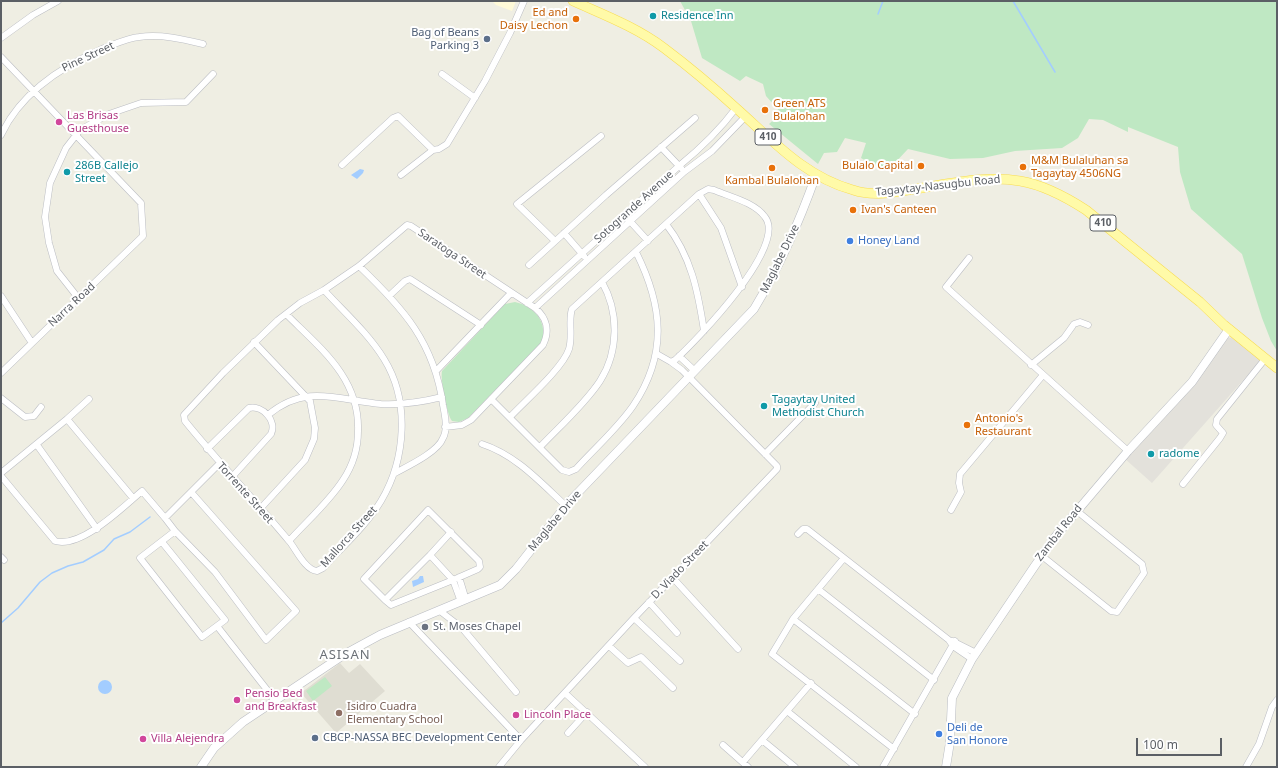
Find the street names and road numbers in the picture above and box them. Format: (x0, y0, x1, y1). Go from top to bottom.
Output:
street label: Pine Street (60, 39, 116, 75)
road number: 410 (755, 129, 781, 145)
street label: Sotogrande Avenue (592, 168, 676, 246)
street label: Tagaytay-Nasugbu Road (875, 173, 1001, 199)
road number: 410 (1090, 215, 1116, 231)
street label: Maglabe Drive (758, 222, 802, 296)
street label: Saratoga Street (415, 226, 489, 282)
street label: Narra Road (46, 280, 98, 330)
street label: Torrente Street (214, 460, 276, 526)
street label: Maglabe Drive (526, 488, 584, 554)
street label: Zambal Road (1033, 502, 1085, 564)
street label: Mallorca Street (318, 504, 380, 570)
street label: D. Viado Street (649, 538, 711, 602)

